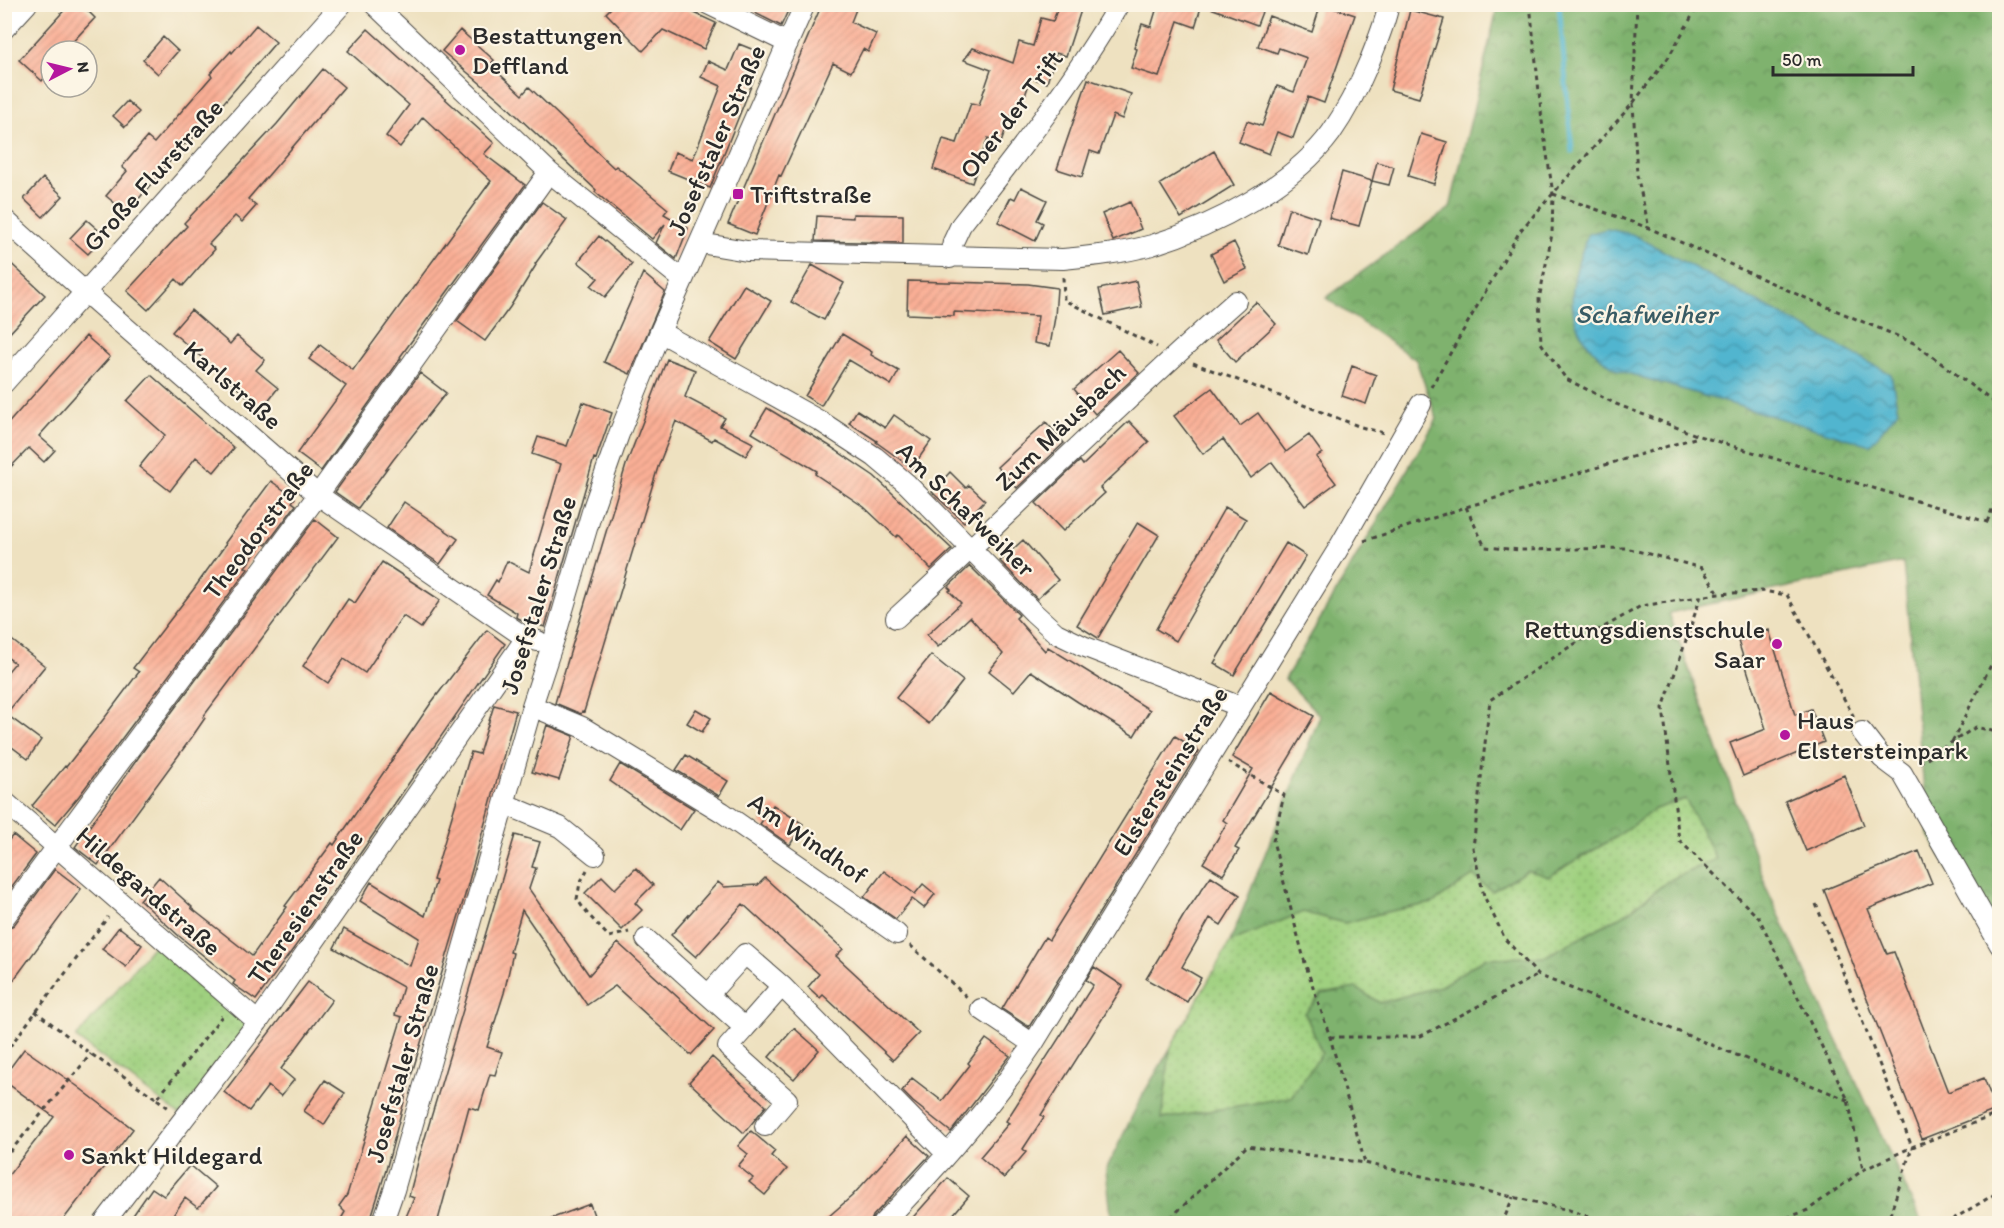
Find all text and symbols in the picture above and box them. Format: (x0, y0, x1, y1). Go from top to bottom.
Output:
place label: Bestattungen Deffland (472, 19, 623, 81)
north arrow (39, 39, 99, 99)
scale bar (1773, 39, 1912, 77)
street label: Josefstaler Straße (660, 40, 772, 240)
marker: Bestattungen Deffland (453, 43, 467, 57)
street label: Ober der Trift (952, 43, 1070, 185)
text: 50 m (1782, 49, 1822, 71)
text: N (73, 61, 93, 74)
street label: Große Flurstraße (76, 92, 230, 258)
place label: Triftstraße (750, 178, 872, 210)
marker: Triftstraße (731, 187, 745, 201)
water label: Schafweiher (1575, 297, 1720, 330)
street label: Karlstraße (177, 333, 289, 437)
street label: Zum Mäusbach (988, 357, 1132, 497)
street label: Am Schafweiher (890, 435, 1043, 584)
street label: Theodorstraße (196, 454, 320, 606)
street label: Josefstaler Straße (493, 492, 583, 698)
place label: Rettungsdienstschule Saar (1524, 613, 1766, 675)
marker: Rettungsdienstschule Saar (1770, 637, 1784, 651)
street label: Elstersteinstraße (1105, 680, 1235, 862)
place label: Haus Elstersteinpark (1797, 704, 1968, 766)
marker: Haus Elstersteinpark (1778, 728, 1792, 742)
street label: Am Windhof (742, 785, 874, 891)
street label: Hildegardstraße (70, 819, 228, 963)
street label: Theresienstraße (240, 823, 370, 991)
street label: Josefstaler Straße (358, 960, 446, 1166)
place label: Sankt Hildegard (81, 1139, 262, 1171)
marker: Sankt Hildegard (62, 1148, 76, 1162)

